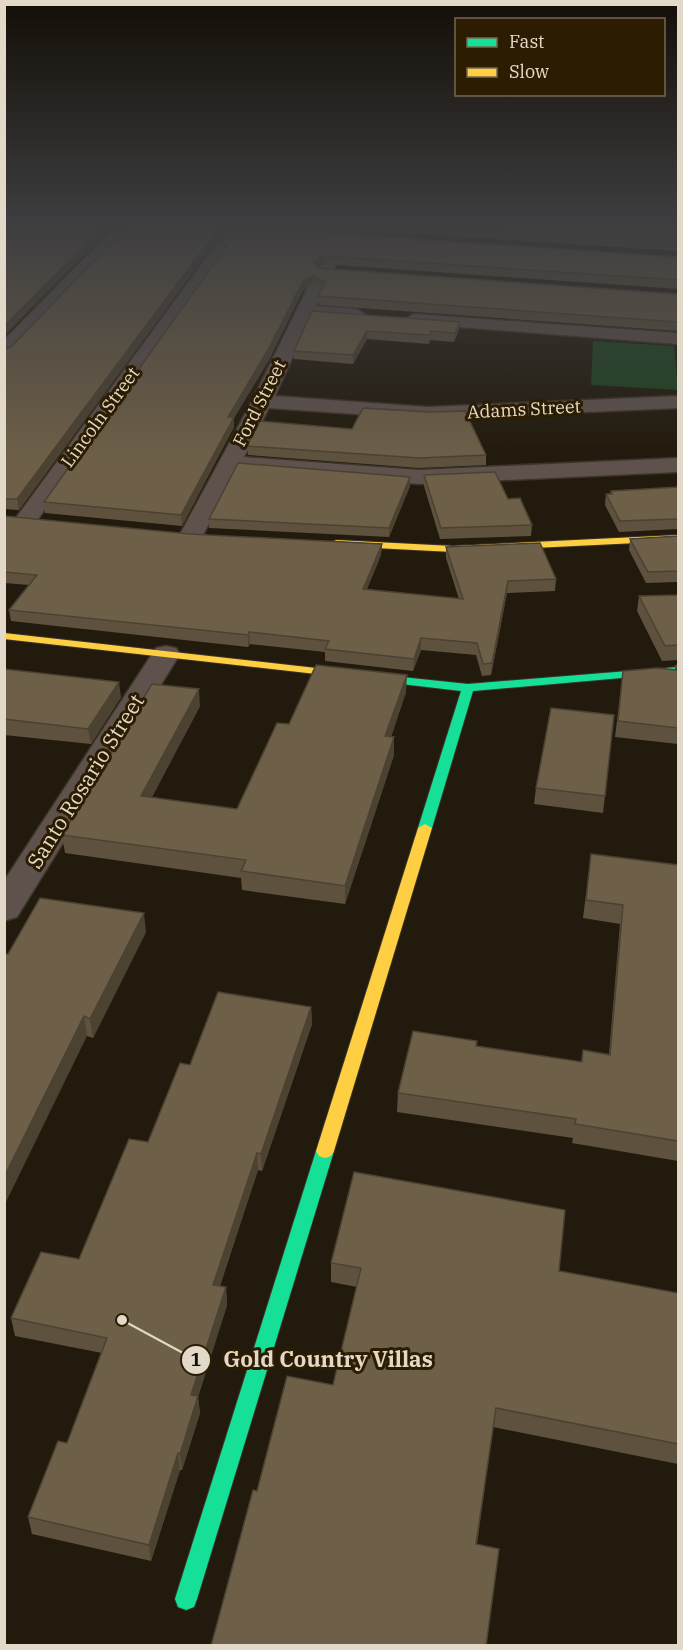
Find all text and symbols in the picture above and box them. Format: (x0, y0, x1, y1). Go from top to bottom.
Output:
legend (455, 18, 665, 96)
text: Fast (509, 30, 544, 53)
text: Slow (509, 60, 549, 83)
street label: Ford Street (227, 356, 291, 450)
street label: Lincoln Street (56, 362, 144, 472)
street label: Adams Street (467, 395, 581, 423)
street label: Santo Rosario Street (20, 689, 150, 873)
callout: Gold Country Villas (181, 1340, 445, 1380)
text: Gold Country Villas (223, 1344, 433, 1373)
text: 1 (191, 1348, 202, 1371)

